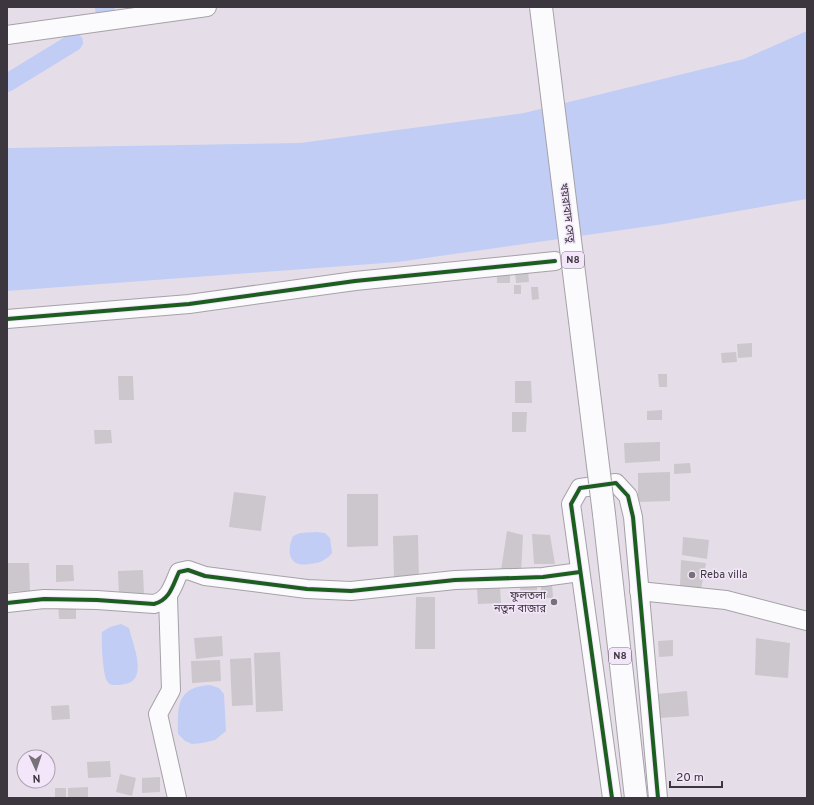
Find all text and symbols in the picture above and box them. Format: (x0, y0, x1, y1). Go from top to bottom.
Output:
street label: খয়রাবাদ সেতু (556, 182, 578, 244)
road number: N8 (562, 252, 584, 268)
place label: Reba villa (700, 568, 748, 582)
marker: Reba villa (687, 570, 697, 580)
place label: ফুলতলা নতুন বাজার (493, 589, 547, 616)
marker: ফুলতলা নতুন বাজার (549, 597, 559, 607)
road number: N8 (609, 648, 631, 664)
north arrow (16, 749, 56, 789)
scale bar (670, 763, 722, 789)
text: 20 m (676, 770, 704, 786)
text: N (32, 771, 41, 785)

